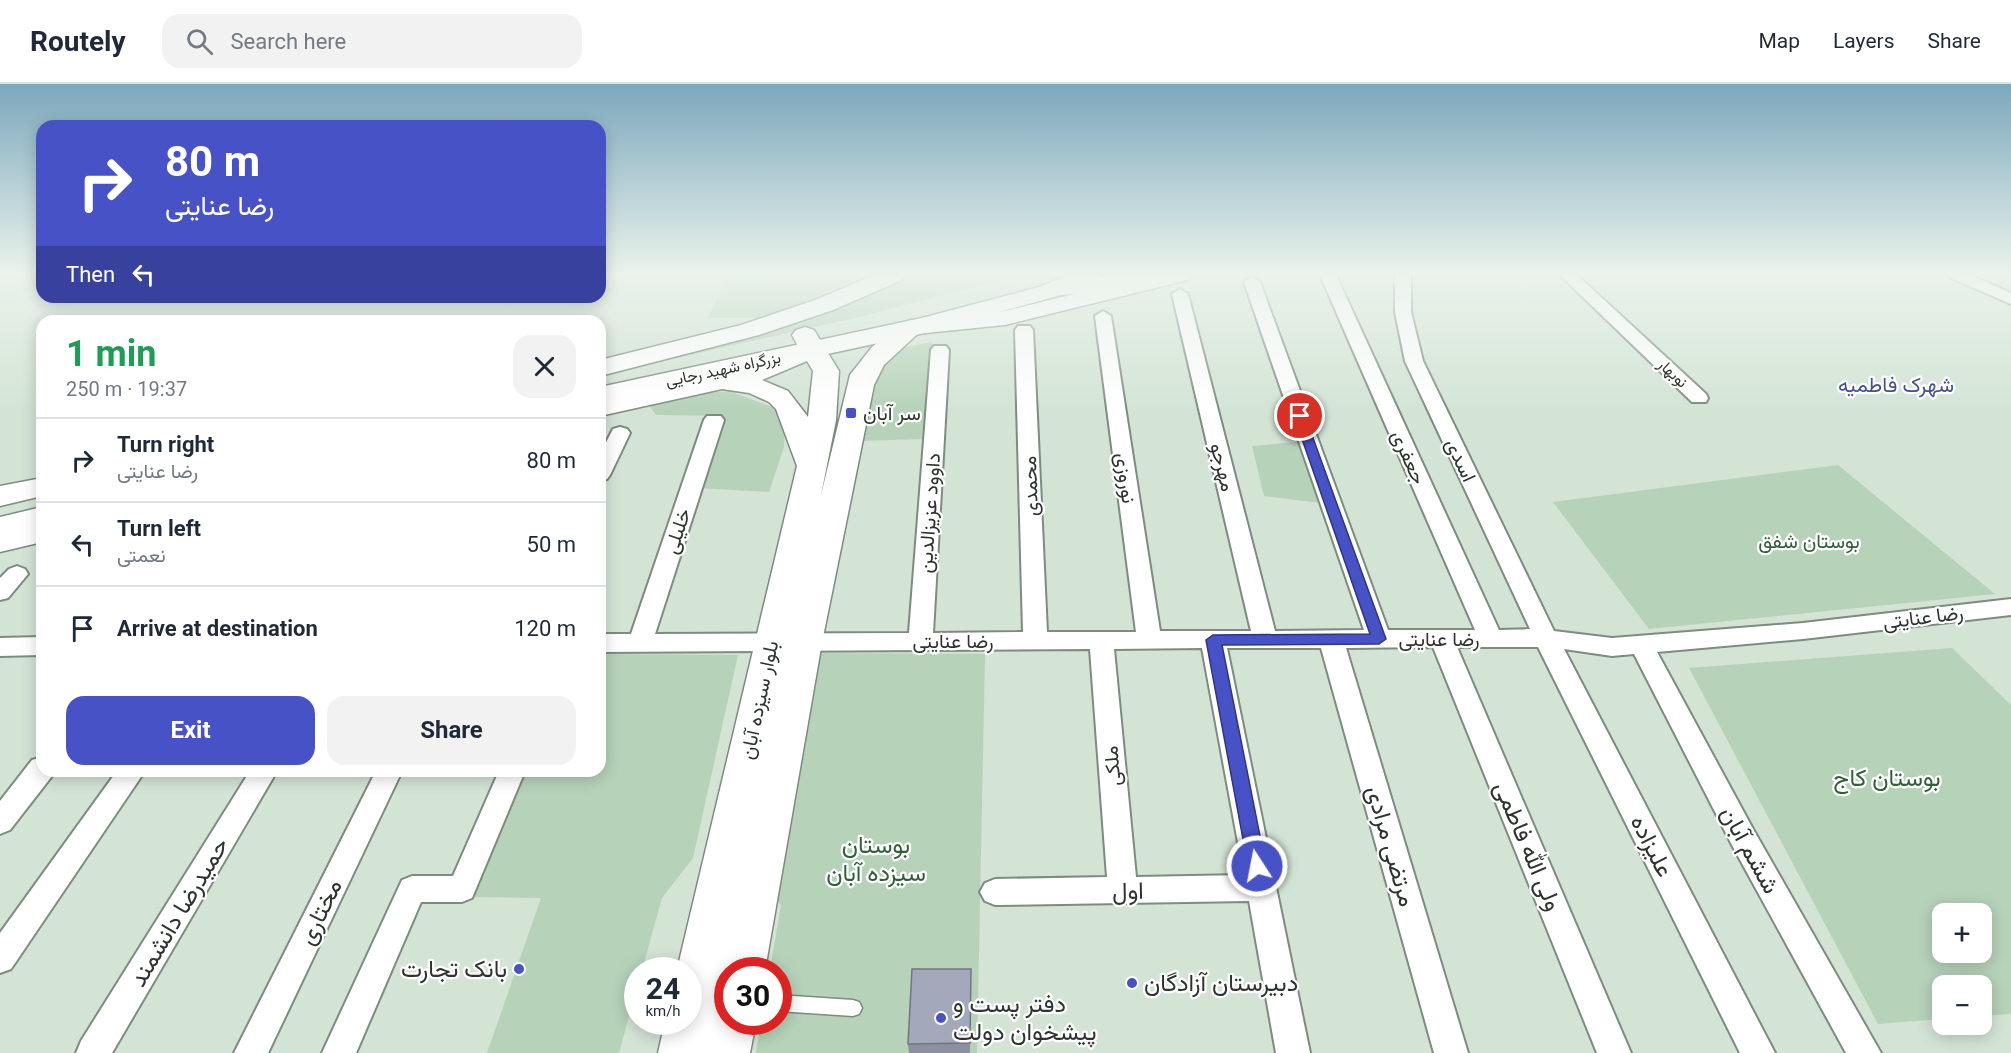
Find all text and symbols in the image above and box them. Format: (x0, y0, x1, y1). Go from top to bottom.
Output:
search box (162, 14, 582, 68)
text: Routely (30, 25, 126, 58)
icon: search (183, 25, 216, 58)
text: Search here (231, 29, 346, 54)
text: Map (1758, 29, 1800, 53)
text: Layers (1833, 29, 1894, 53)
text: Share (1927, 29, 1981, 53)
text: 80 m (165, 137, 260, 186)
icon: right (66, 144, 144, 222)
text: رضا عنایتی (165, 190, 274, 222)
icon: left (127, 258, 160, 291)
text: Then (66, 262, 115, 287)
text: 1 min (66, 333, 157, 375)
button: close (513, 335, 576, 398)
street label: بزرگراه شهید رجایی (664, 347, 783, 391)
street label: نوبهار (1653, 354, 1692, 392)
district label: شهرک فاطمیه (1838, 373, 1954, 398)
text: 250 m · 19:37 (66, 377, 187, 401)
pin (1274, 390, 1325, 441)
icon: arrive (1283, 399, 1316, 432)
place label: سر آبان (863, 401, 921, 426)
marker: سر آبان (844, 406, 858, 420)
street label: جعفری (1386, 426, 1431, 488)
text: Turn right (117, 432, 214, 457)
street label: اسدی (1441, 434, 1481, 486)
street label: مهرجو (1204, 440, 1241, 494)
icon: right (66, 444, 99, 477)
text: 80 m (527, 448, 576, 473)
street label: نوروزی (1110, 451, 1141, 505)
street label: داوود عزیزالدین (913, 452, 946, 574)
street label: محمدی (1017, 455, 1043, 517)
text: رضا عنایتی (117, 459, 198, 483)
street label: خلیلی (658, 505, 696, 557)
text: Turn left (117, 516, 201, 541)
icon: left (66, 528, 99, 561)
park label: بوستان شفق (1758, 529, 1860, 554)
text: 50 m (527, 532, 576, 557)
text: نعمتی (117, 543, 166, 567)
street label: رضا عنایتی (1881, 600, 1965, 635)
icon: arrive (66, 612, 99, 645)
text: Arrive at destination (117, 616, 318, 641)
text: 120 m (514, 616, 576, 641)
street label: رضا عنایتی (1399, 627, 1480, 652)
street label: رضا عنایتی (913, 629, 994, 654)
street label: بلوار سیزده آبان (735, 639, 784, 762)
button: Exit (66, 696, 315, 765)
button: Share (327, 696, 576, 765)
street label: ملکی (1098, 745, 1126, 787)
park label: بوستان کاج (1833, 764, 1941, 794)
street label: ولی الله فاطمی (1487, 777, 1568, 915)
street label: مرتضی مرادی (1359, 782, 1422, 910)
street label: ششم آبان (1713, 801, 1785, 900)
street label: علیزاده (1624, 810, 1679, 882)
park label: بوستان سیزده آبان (826, 831, 926, 888)
street label: حمیدرضا دانشمند (124, 832, 235, 992)
position arrow (1225, 834, 1289, 898)
street label: مختاری (292, 875, 349, 950)
street label: اول (1112, 877, 1144, 906)
map controls (1932, 903, 1992, 1035)
button: + (1932, 903, 1992, 963)
place label: بانک تجارت (401, 955, 507, 984)
speed limit sign: 30 (714, 957, 792, 1035)
marker: بانک تجارت (512, 962, 526, 976)
place label: دبیرستان آزادگان (1144, 969, 1298, 998)
text: 24 (646, 971, 680, 1006)
button: − (1932, 975, 1992, 1035)
marker: دبیرستان آزادگان (1125, 976, 1139, 990)
place label: دفتر پست و پیشخوان دولت (953, 990, 1096, 1048)
text: km/h (645, 1002, 681, 1020)
marker: دفتر پست و پیشخوان دولت (934, 1011, 948, 1025)

